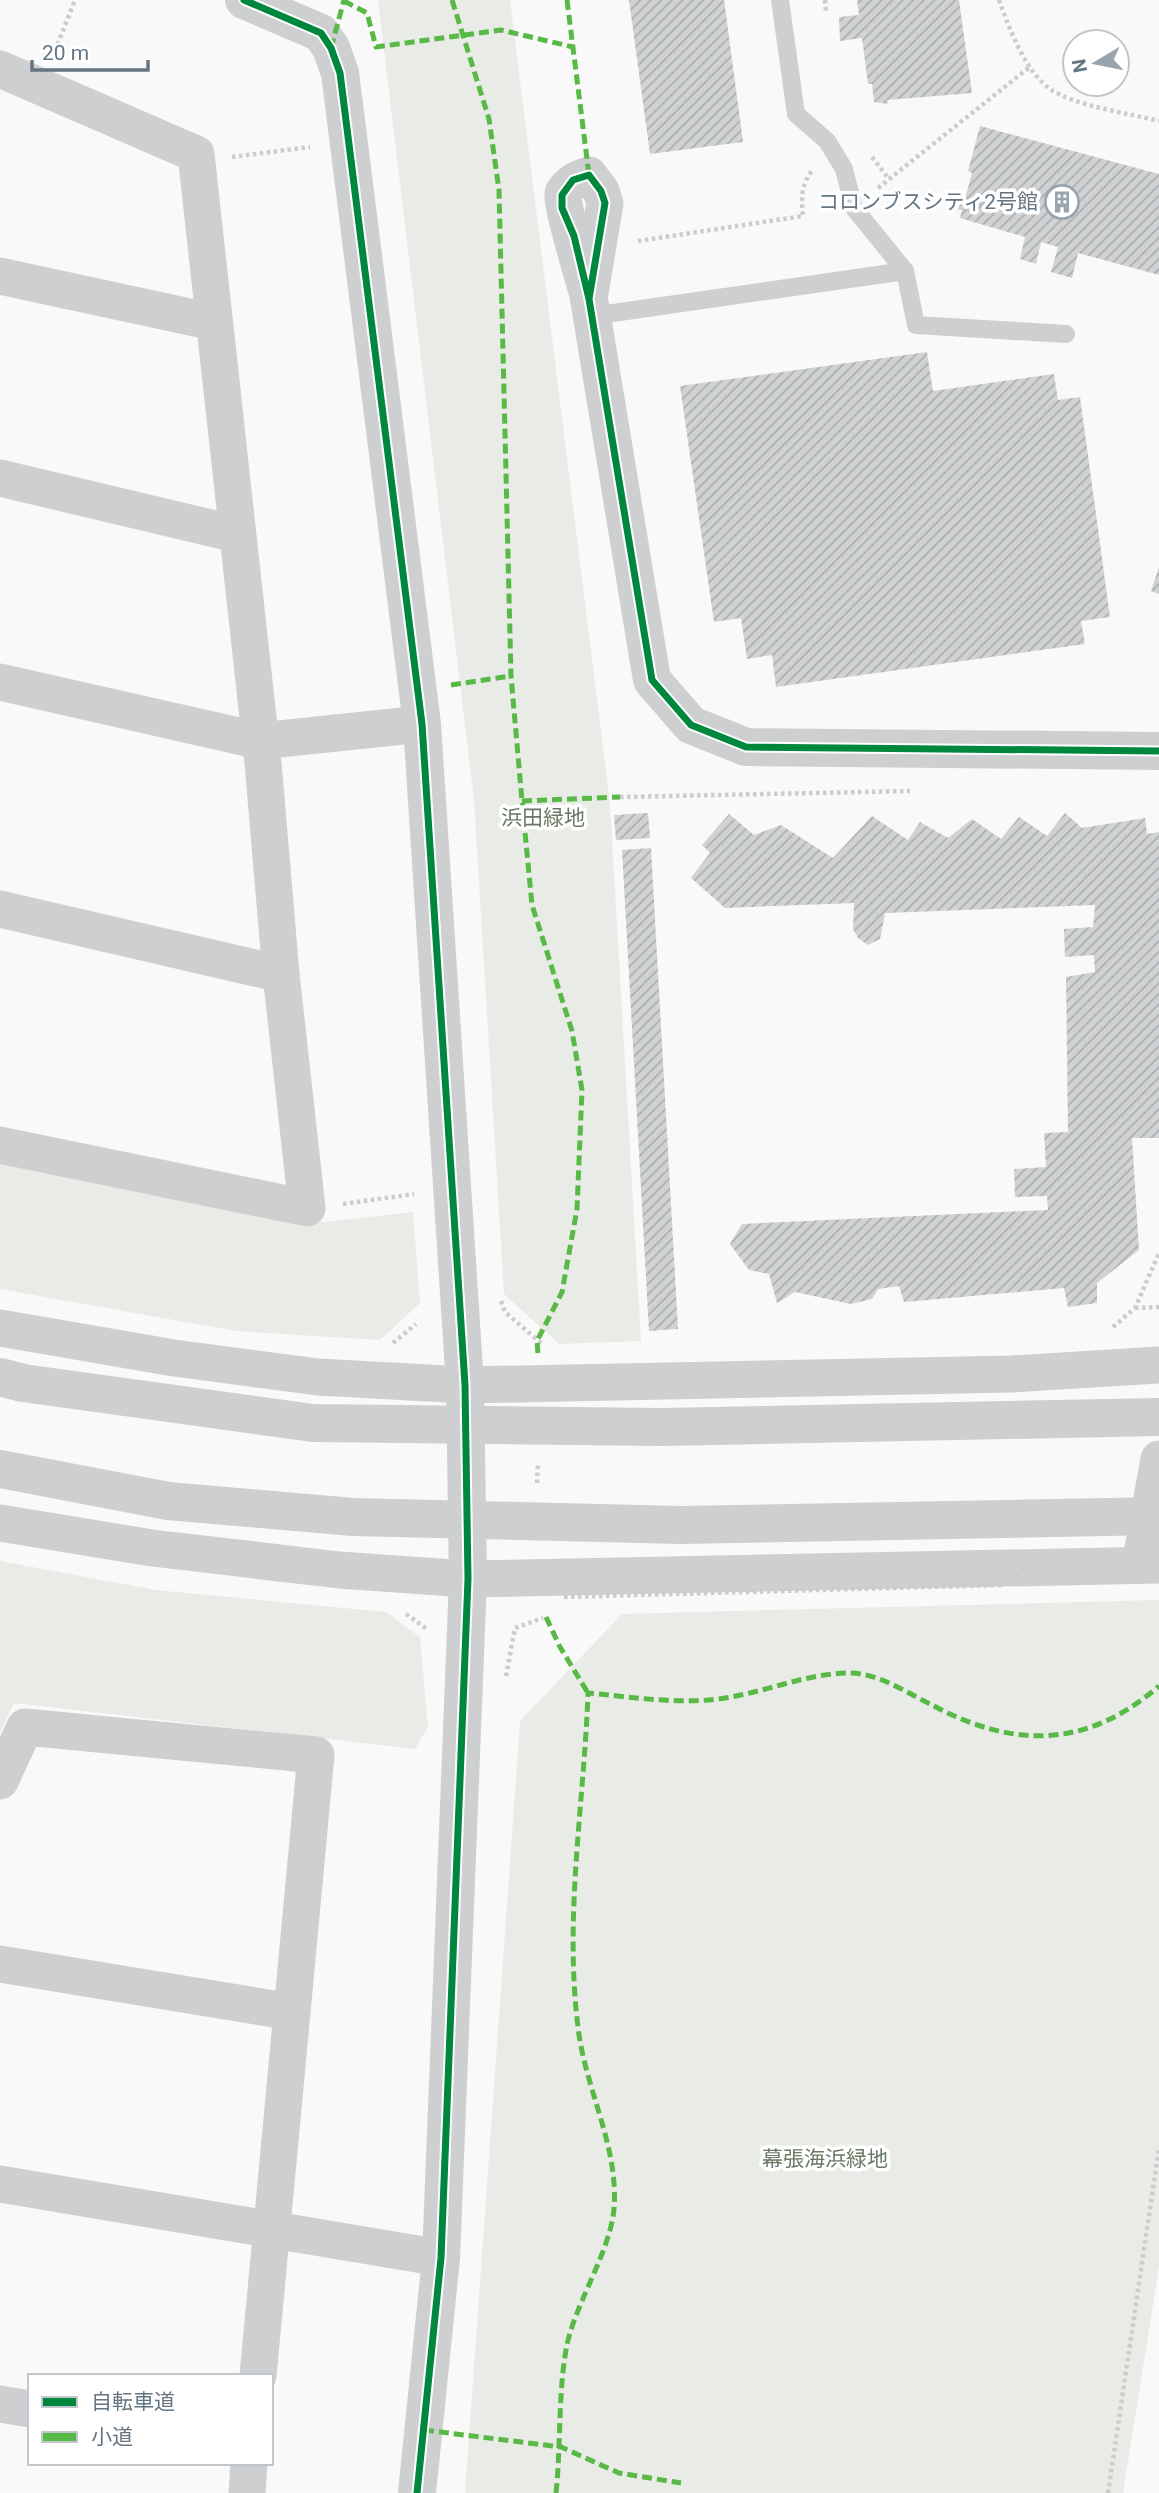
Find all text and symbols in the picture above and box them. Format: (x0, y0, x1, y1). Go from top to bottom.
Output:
scale bar (32, 28, 147, 72)
north arrow (1061, 28, 1131, 98)
text: 20 m (42, 41, 89, 65)
text: N (1067, 57, 1092, 74)
building icon: コロンブスシティ2号館 (1043, 183, 1081, 221)
place label: コロンブスシティ2号館 (818, 190, 1038, 214)
park label: 浜田緑地 (501, 806, 585, 830)
park label: 幕張海浜緑地 (762, 2147, 888, 2171)
legend (28, 2374, 273, 2465)
text: 自転車道 (91, 2390, 175, 2414)
text: 小道 (91, 2425, 133, 2449)

